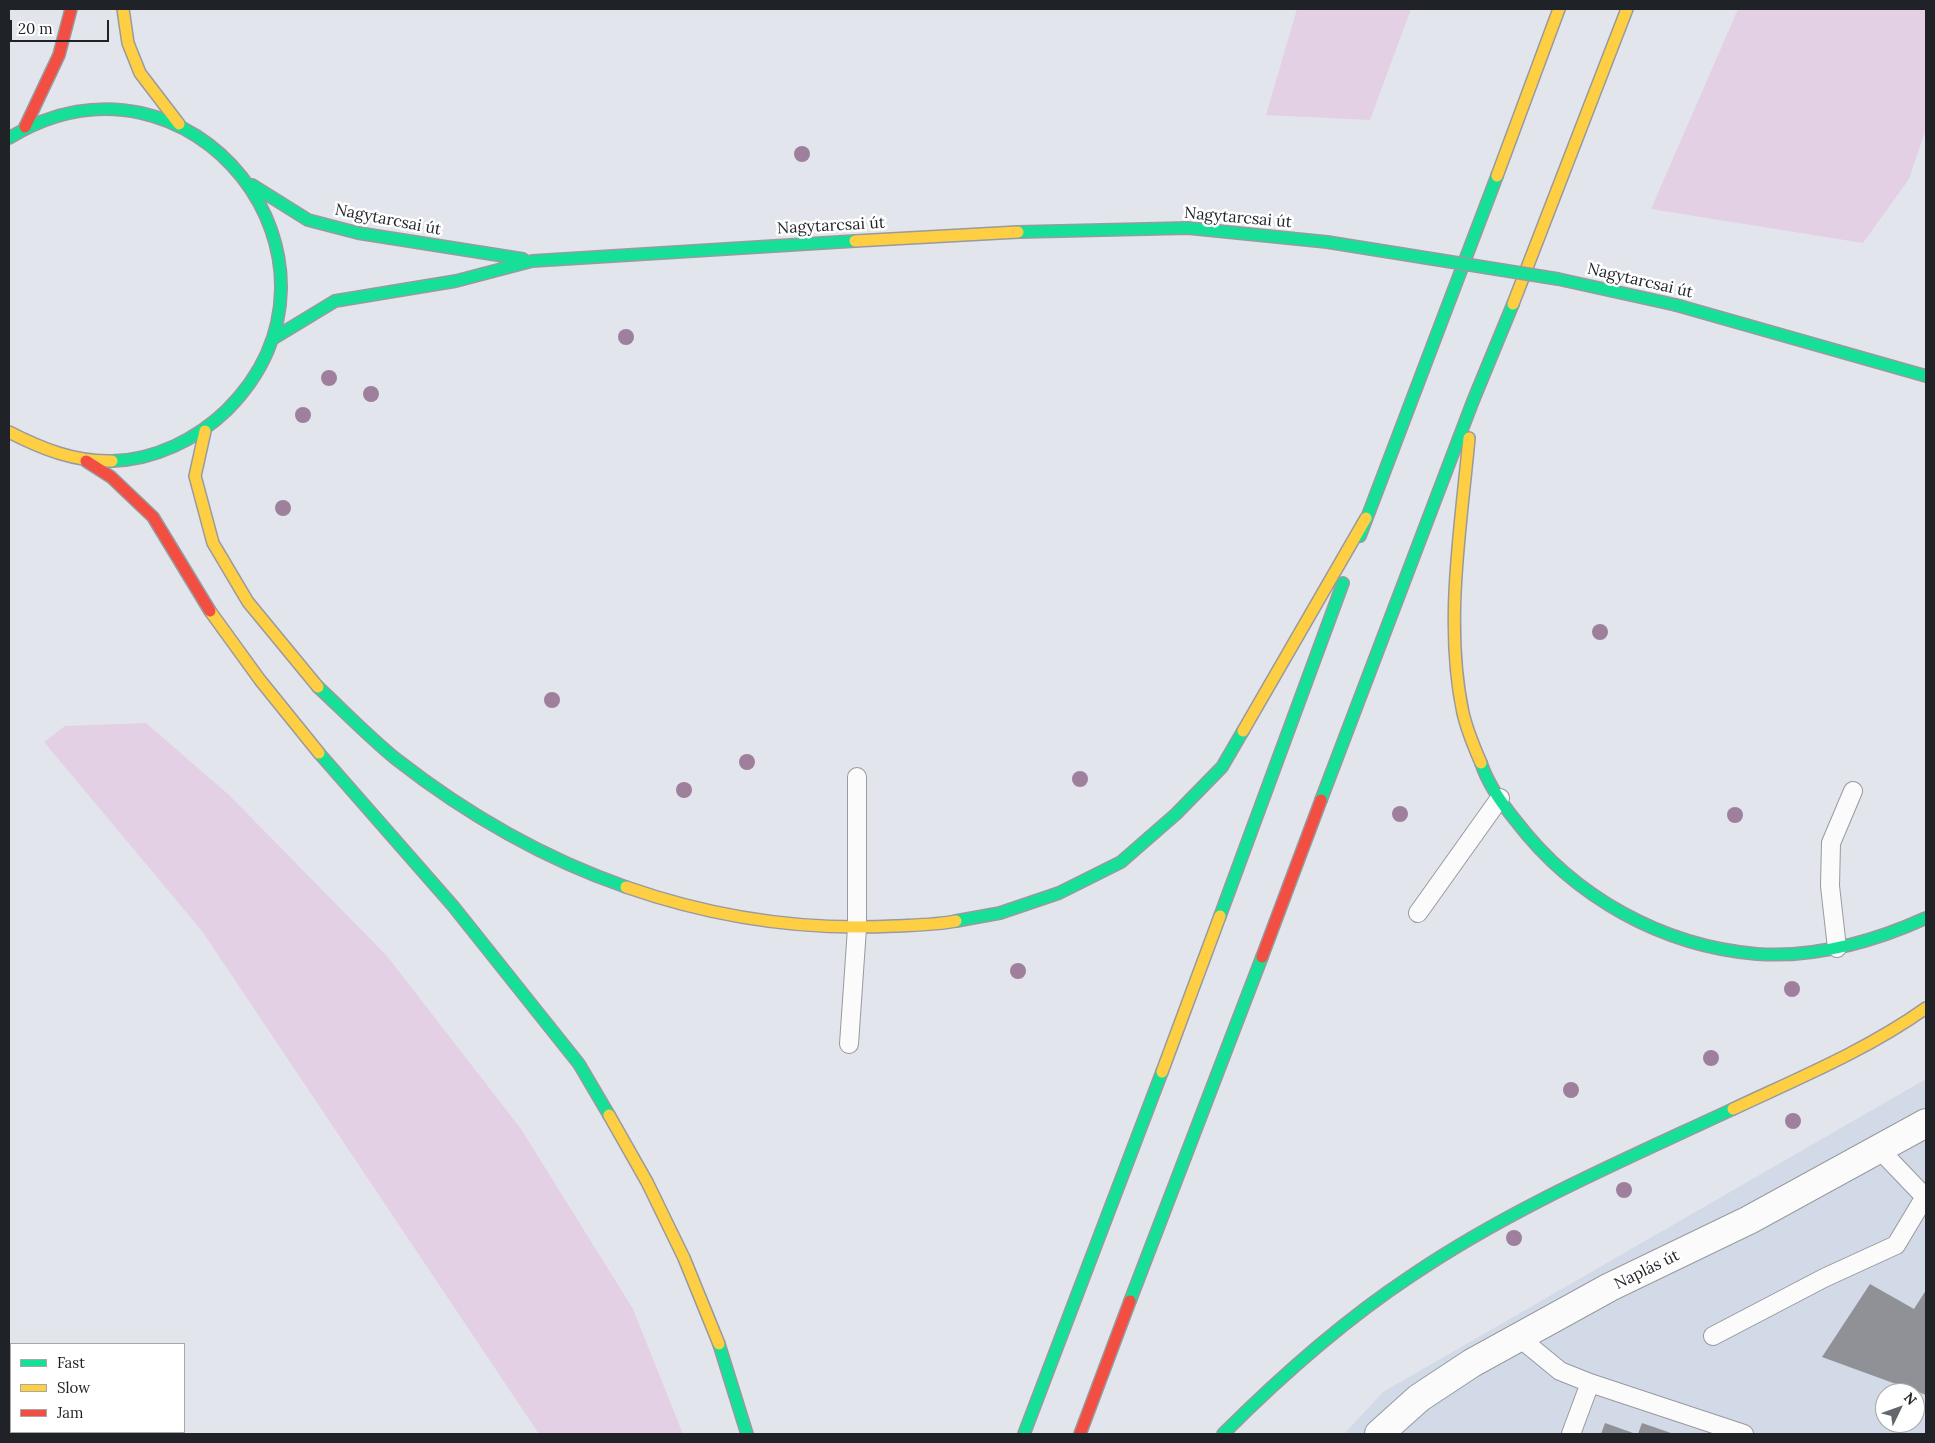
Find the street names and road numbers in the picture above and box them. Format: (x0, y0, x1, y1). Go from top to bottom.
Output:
street label: Nagytarcsai út (333, 200, 443, 240)
street label: Nagytarcsai út (1183, 204, 1293, 232)
street label: Nagytarcsai út (777, 214, 885, 238)
street label: Nagytarcsai út (1585, 260, 1695, 302)
street label: Naplás út (1611, 1246, 1683, 1294)

